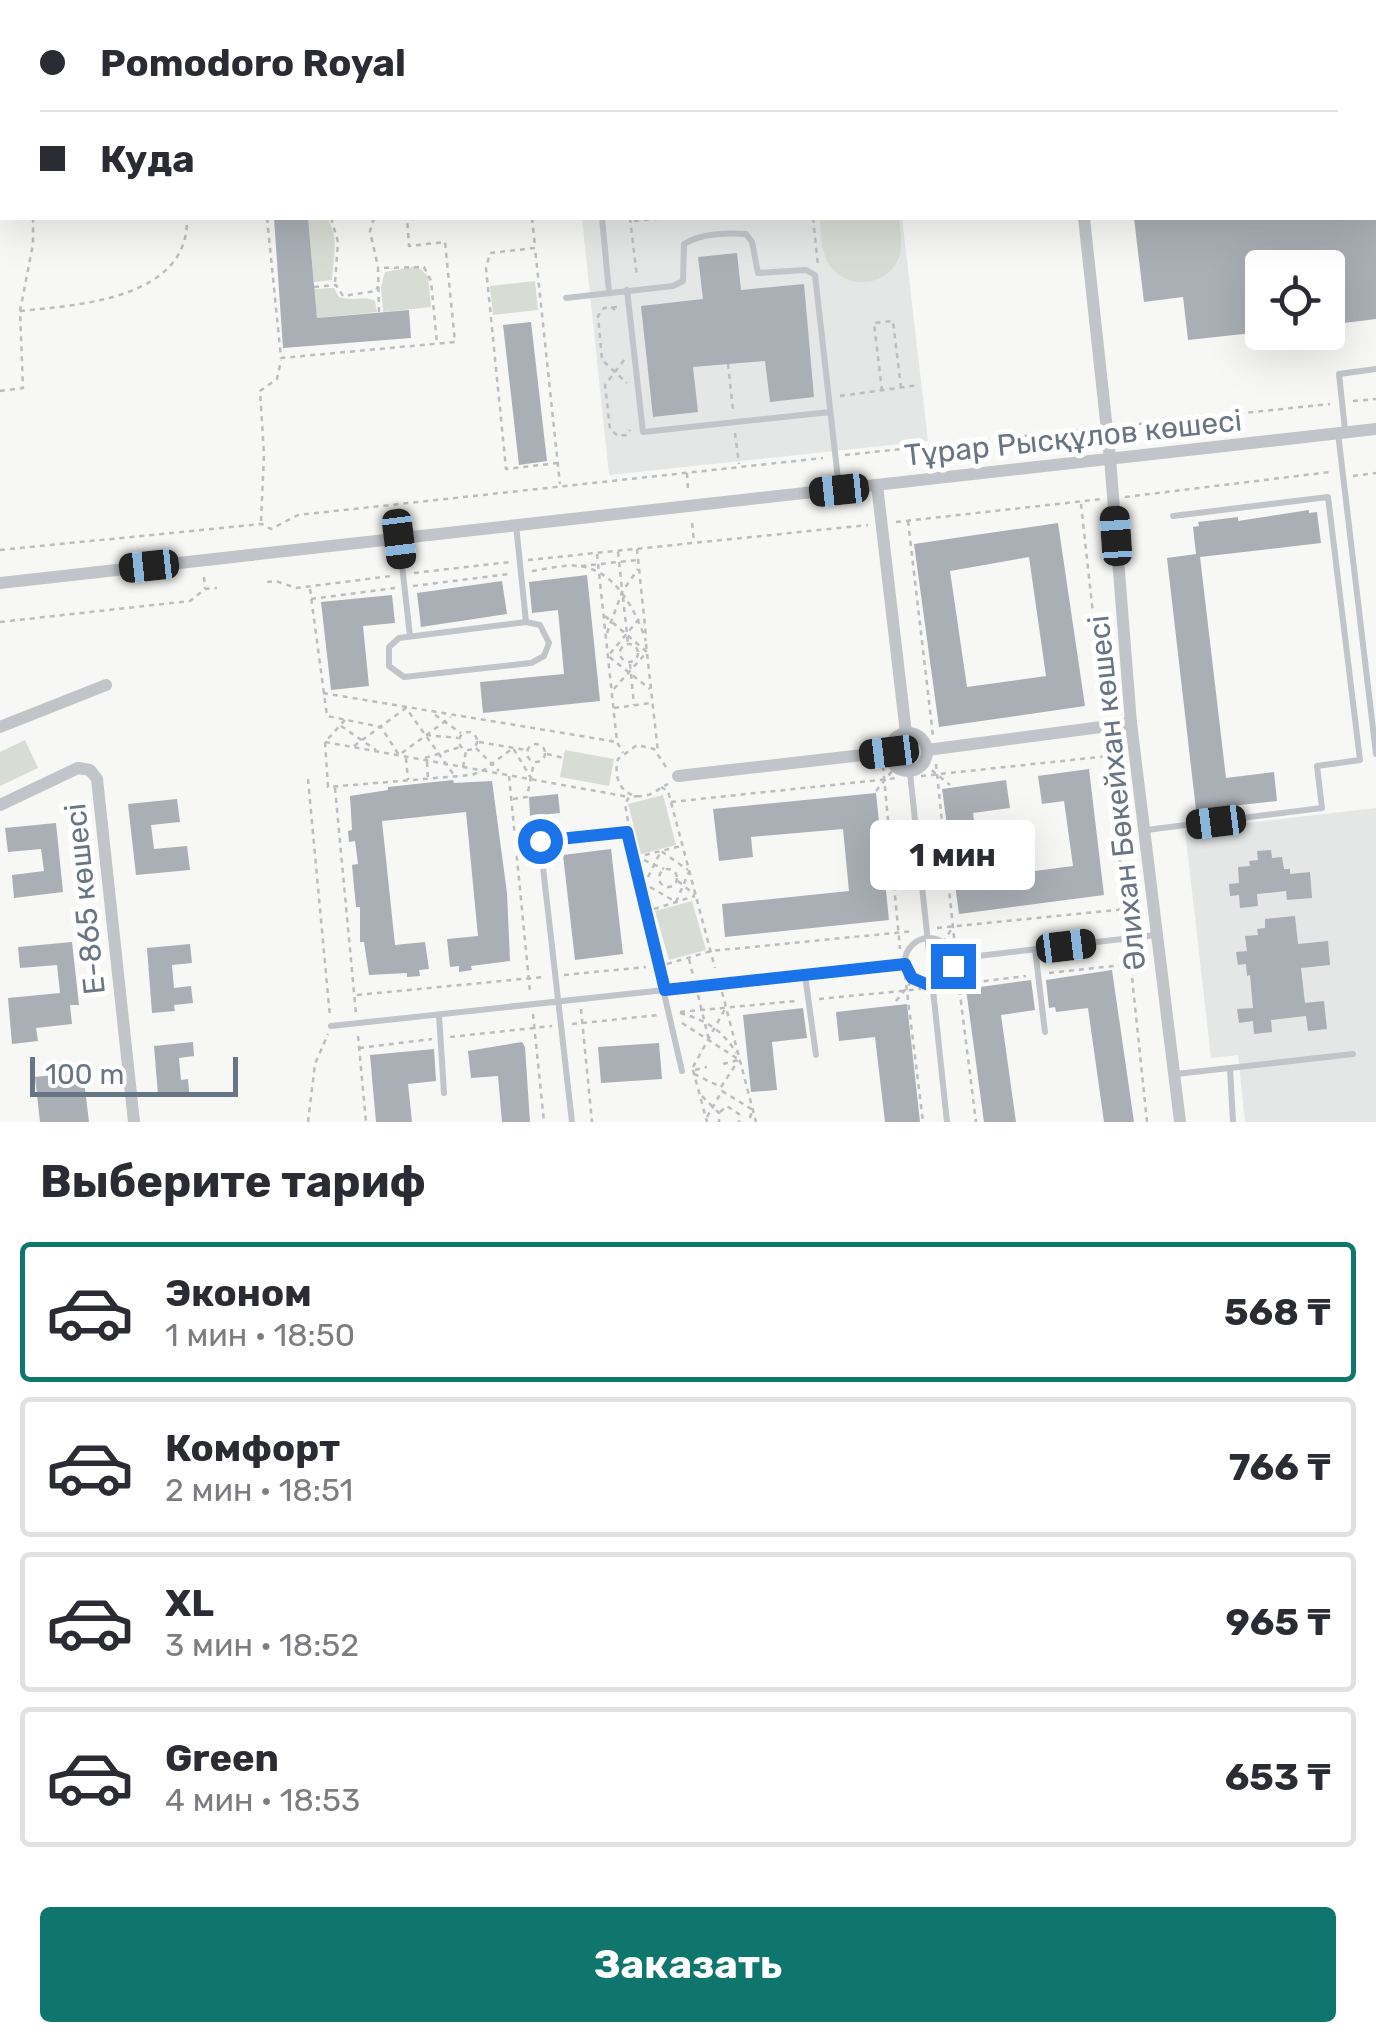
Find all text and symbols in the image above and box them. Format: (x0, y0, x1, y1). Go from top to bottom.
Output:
text: Pomodoro Royal (100, 40, 406, 86)
text: Куда (100, 136, 195, 182)
map controls (1245, 250, 1345, 350)
button: locate (1245, 250, 1345, 350)
street label: Тұрар Рысқұлов көшесі (902, 402, 1244, 474)
car (808, 472, 870, 508)
car (1099, 505, 1133, 567)
car (380, 507, 418, 571)
car (118, 548, 180, 584)
street label: Әлихан Бөкейхан көшесі (1080, 614, 1154, 972)
car (857, 733, 921, 771)
street label: Е-865 көшесі (57, 802, 113, 996)
car (1184, 803, 1248, 841)
route start (518, 819, 563, 864)
callout: 1 мин (870, 821, 1036, 891)
text: 1 мин (909, 836, 996, 874)
car (1034, 927, 1098, 965)
route end (931, 944, 976, 989)
scale bar (30, 1052, 238, 1096)
text: 100 m (45, 1058, 124, 1091)
text: Выберите тариф (40, 1155, 426, 1208)
icon: car (45, 1267, 135, 1357)
text: Эконом (165, 1270, 312, 1316)
text: 568 ₸ (1224, 1289, 1331, 1335)
text: 1 мин · 18:50 (165, 1316, 355, 1354)
icon: car (45, 1422, 135, 1512)
text: Комфорт (165, 1425, 340, 1471)
text: 766 ₸ (1229, 1444, 1331, 1490)
text: 2 мин · 18:51 (165, 1471, 353, 1509)
icon: car (45, 1577, 135, 1667)
text: XL (165, 1580, 214, 1626)
text: 965 ₸ (1225, 1599, 1331, 1645)
text: 3 мин · 18:52 (165, 1626, 359, 1664)
icon: car (45, 1732, 135, 1822)
text: Green (165, 1735, 279, 1781)
text: 653 ₸ (1225, 1754, 1331, 1800)
text: 4 мин · 18:53 (165, 1781, 360, 1819)
button: Заказать (40, 1907, 1336, 2022)

